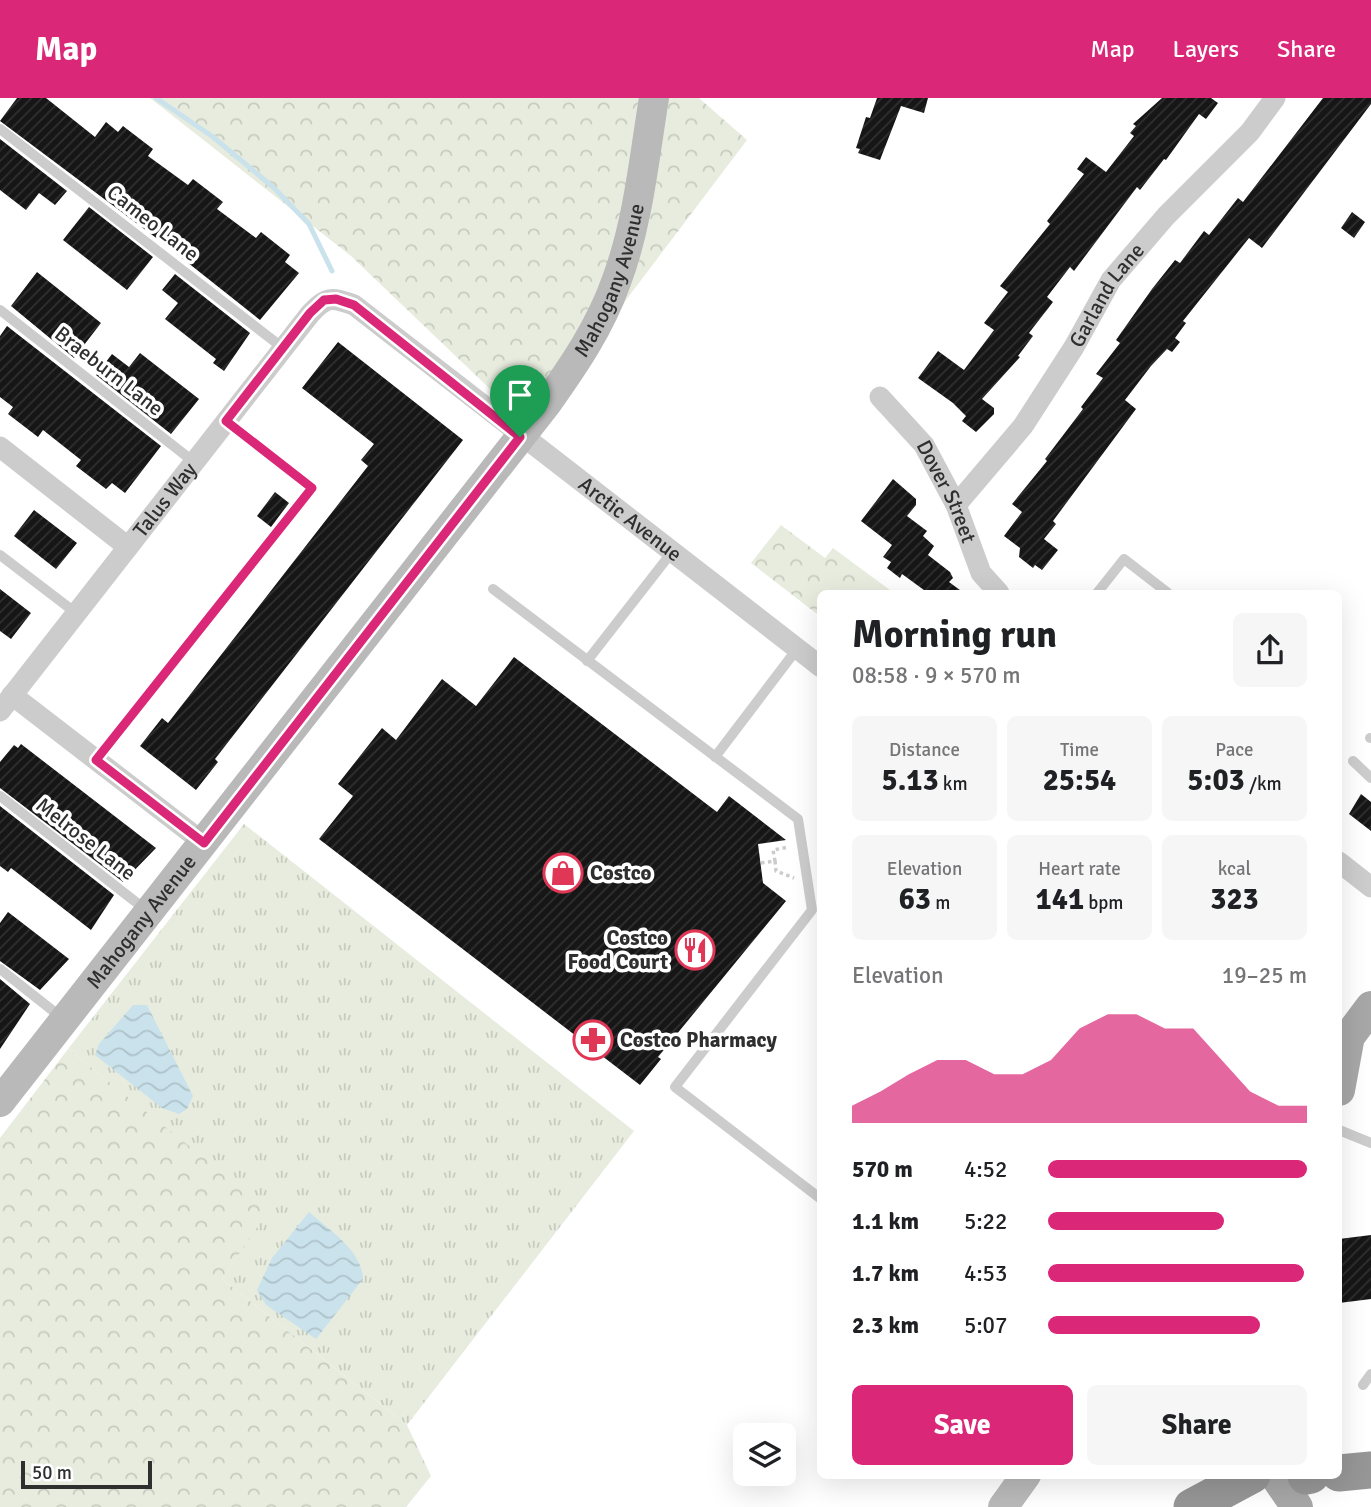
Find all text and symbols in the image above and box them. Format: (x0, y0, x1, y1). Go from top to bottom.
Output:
text: Map (35, 29, 97, 70)
text: Map (1090, 34, 1135, 64)
text: Layers (1173, 34, 1239, 64)
text: Share (1277, 34, 1336, 64)
street label: Cameo Lane (102, 179, 204, 267)
street label: Mahogany Avenue (568, 201, 650, 362)
street label: Garland Lane (1063, 238, 1150, 352)
street label: Braeburn Lane (49, 320, 169, 422)
pin (490, 365, 550, 437)
icon: arrive (501, 376, 539, 414)
street label: Dover Street (911, 436, 982, 547)
street label: Talus Way (128, 457, 202, 542)
street label: Arctic Avenue (573, 471, 687, 567)
text: Morning run (852, 611, 1057, 658)
button: share (1233, 613, 1307, 687)
text: 08:58 · 9 × 570 m (852, 661, 1021, 690)
text: Distance (889, 738, 960, 762)
text: Time (1060, 738, 1099, 762)
text: Pace (1215, 738, 1254, 762)
text: 5.13 (881, 762, 939, 799)
text: 25:54 (1043, 762, 1116, 799)
text: 5:03 (1187, 762, 1245, 799)
text: km (939, 772, 968, 796)
text: /km (1245, 772, 1282, 796)
street label: Melrose Lane (31, 792, 141, 886)
street label: Mahogany Avenue (81, 849, 202, 994)
shop icon: Costco (542, 852, 584, 894)
text: Elevation (887, 857, 962, 881)
text: Heart rate (1038, 857, 1121, 881)
text: kcal (1218, 857, 1251, 881)
place label: Costco (590, 860, 651, 886)
text: 63 (899, 881, 931, 918)
text: 141 (1035, 881, 1084, 918)
text: 323 (1210, 881, 1259, 918)
text: m (931, 891, 950, 915)
text: bpm (1084, 891, 1124, 915)
place label: Costco Food Court (567, 925, 668, 975)
restaurant icon: Costco Food Court (674, 929, 716, 971)
text: Elevation (852, 961, 944, 990)
text: 19–25 m (1222, 961, 1307, 990)
pharmacy icon: Costco Pharmacy (572, 1019, 614, 1061)
place label: Costco Pharmacy (620, 1027, 778, 1053)
text: 570 m (852, 1155, 913, 1184)
text: 4:52 (964, 1155, 1007, 1184)
text: 1.1 km (852, 1207, 919, 1236)
text: 5:22 (964, 1207, 1007, 1236)
text: 1.7 km (852, 1259, 919, 1288)
text: 4:53 (964, 1259, 1007, 1288)
text: 2.3 km (852, 1311, 919, 1340)
text: 5:07 (964, 1311, 1007, 1340)
button: Save (852, 1385, 1073, 1465)
button: Share (1087, 1385, 1307, 1465)
map controls (733, 1423, 796, 1486)
button: layers (733, 1423, 796, 1486)
scale bar (21, 1458, 152, 1490)
text: 50 m (32, 1461, 72, 1485)

